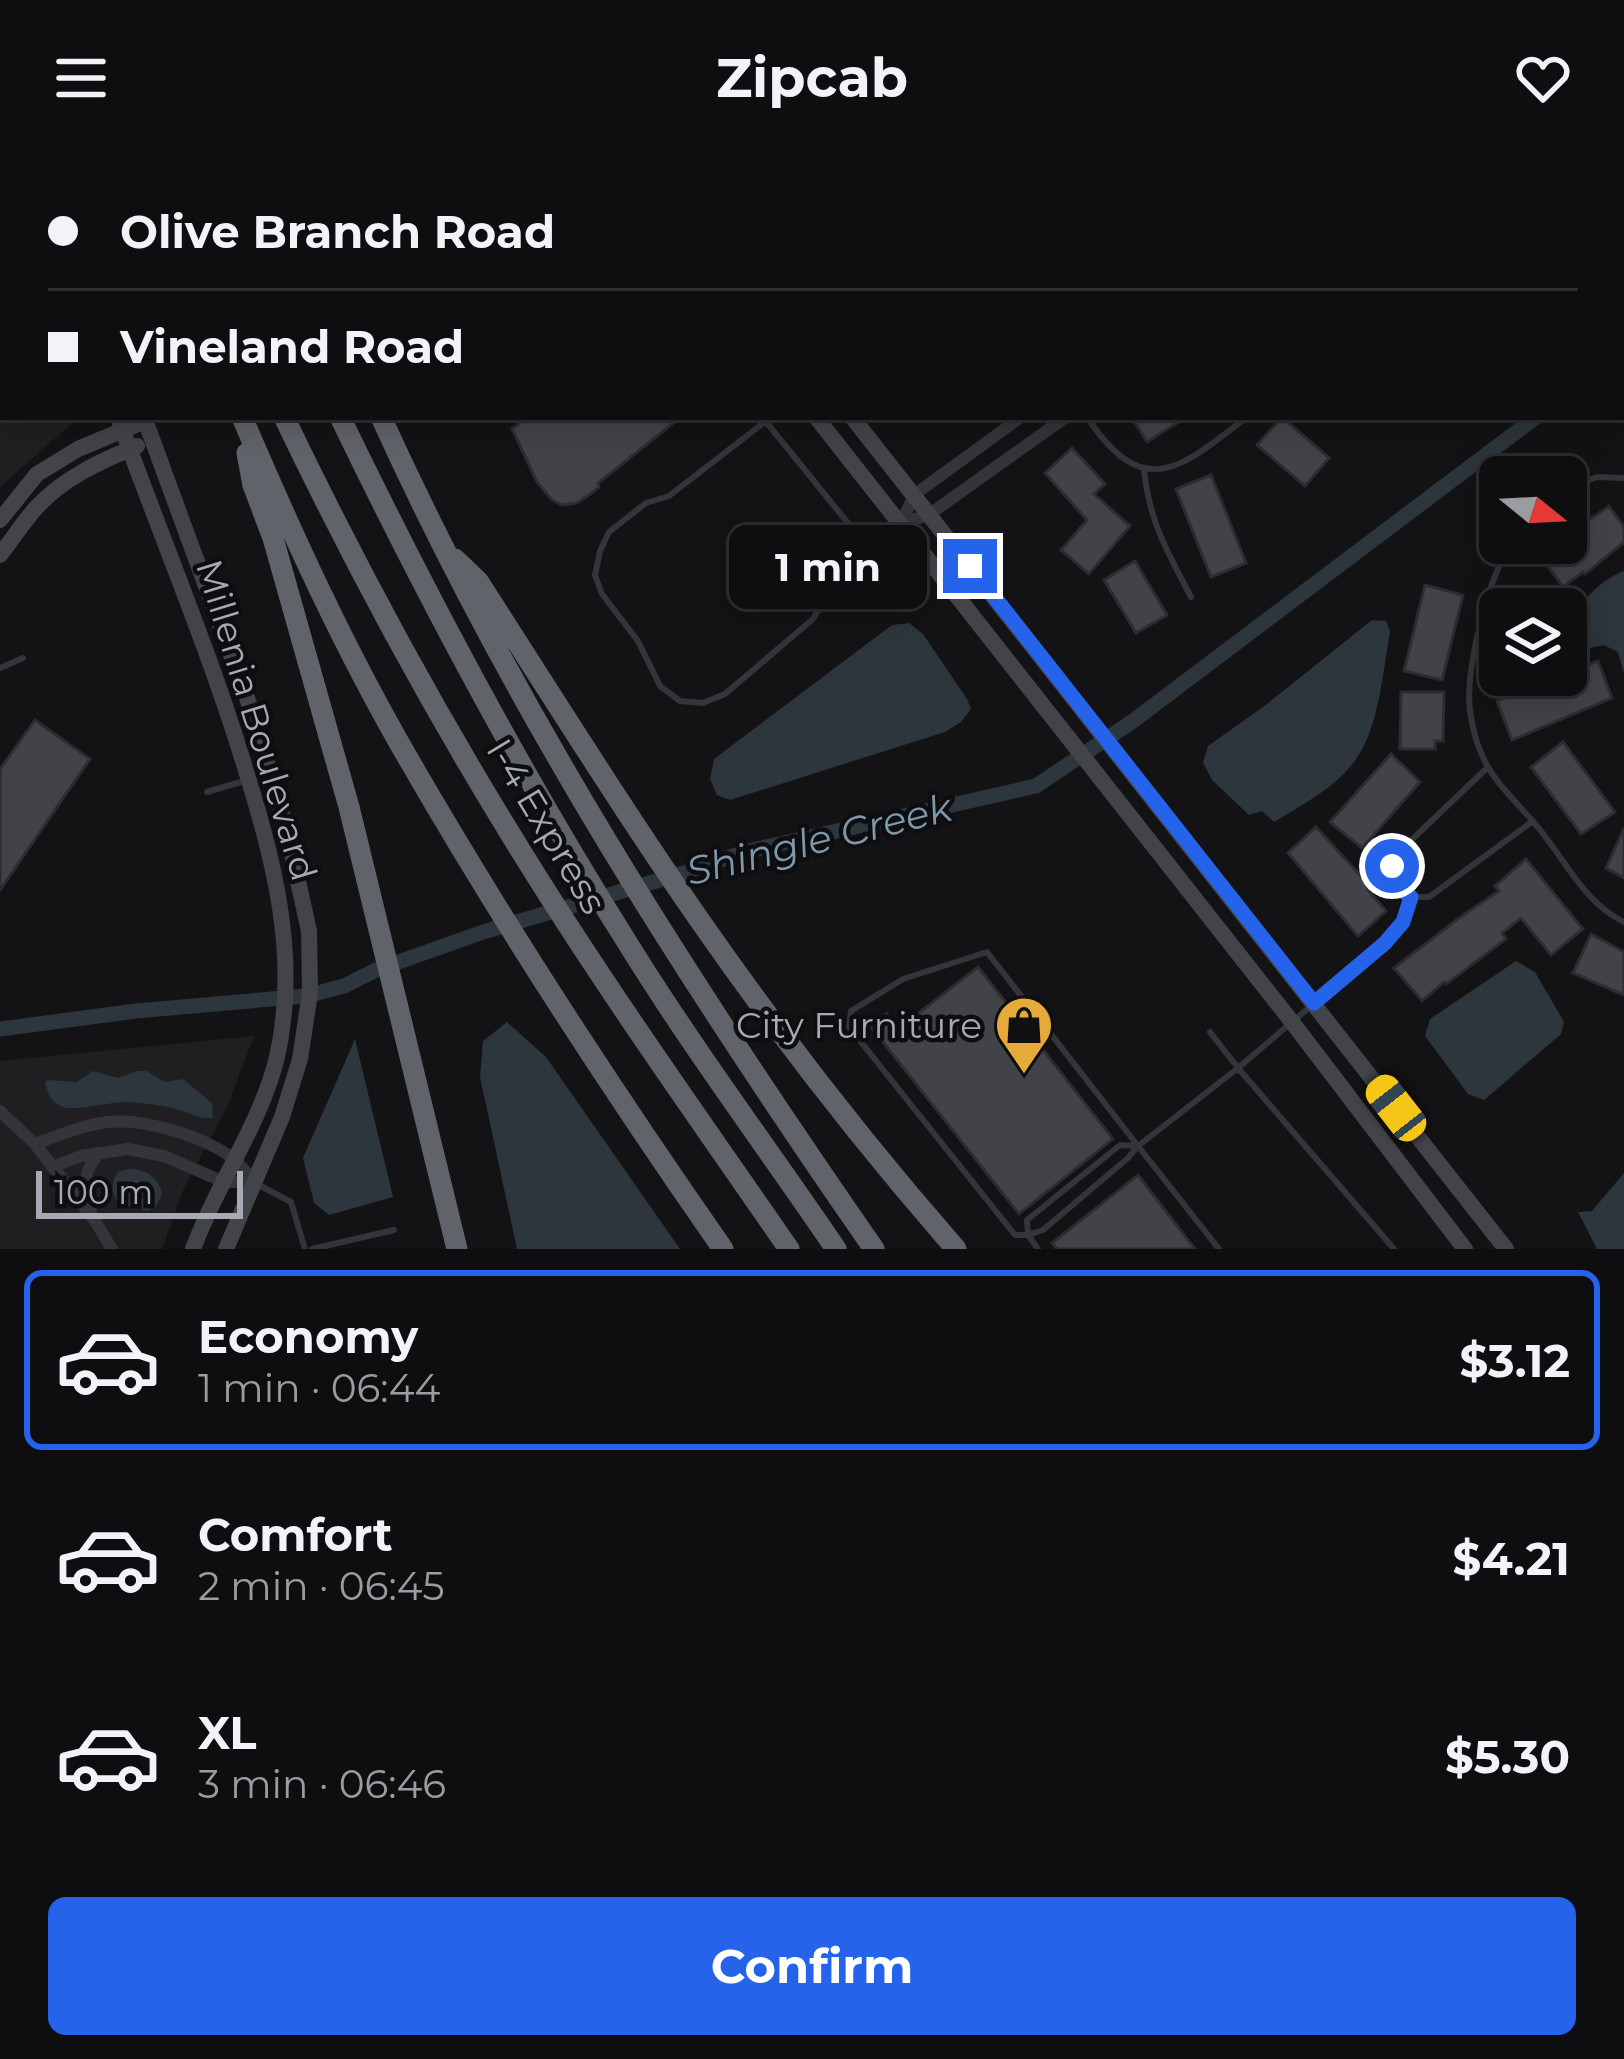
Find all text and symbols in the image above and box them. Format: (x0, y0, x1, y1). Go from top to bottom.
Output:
icon: menu (48, 45, 114, 111)
text: Zipcab (716, 45, 908, 111)
icon: heart (1510, 45, 1576, 111)
text: Olive Branch Road (120, 204, 555, 259)
text: Vineland Road (120, 319, 464, 374)
north arrow (1479, 456, 1587, 564)
map controls (1479, 456, 1587, 696)
callout: 1 min (730, 524, 928, 608)
route end (943, 539, 997, 593)
text: 1 min (775, 543, 881, 591)
street label: Millenia Boulevard (187, 554, 327, 886)
button: layers (1479, 588, 1587, 696)
street label: I-4 Express (478, 731, 616, 921)
water label: Shingle Creek (681, 782, 958, 895)
route start (1365, 839, 1419, 893)
shop icon: City Furniture (993, 994, 1055, 1076)
place label: City Furniture (736, 1003, 982, 1047)
car (1360, 1069, 1432, 1147)
scale bar (36, 1165, 243, 1218)
text: 100 m (54, 1172, 153, 1212)
icon: car (54, 1306, 162, 1414)
text: Economy (198, 1309, 418, 1364)
text: $3.12 (1460, 1333, 1570, 1388)
text: 1 min · 06:44 (198, 1364, 440, 1412)
icon: car (54, 1504, 162, 1612)
text: Comfort (198, 1507, 393, 1562)
text: $4.21 (1453, 1531, 1570, 1586)
text: 2 min · 06:45 (198, 1562, 444, 1610)
icon: car (54, 1702, 162, 1810)
text: XL (198, 1705, 256, 1760)
text: $5.30 (1445, 1729, 1570, 1784)
text: 3 min · 06:46 (198, 1760, 446, 1808)
button: Confirm (48, 1897, 1576, 2035)

